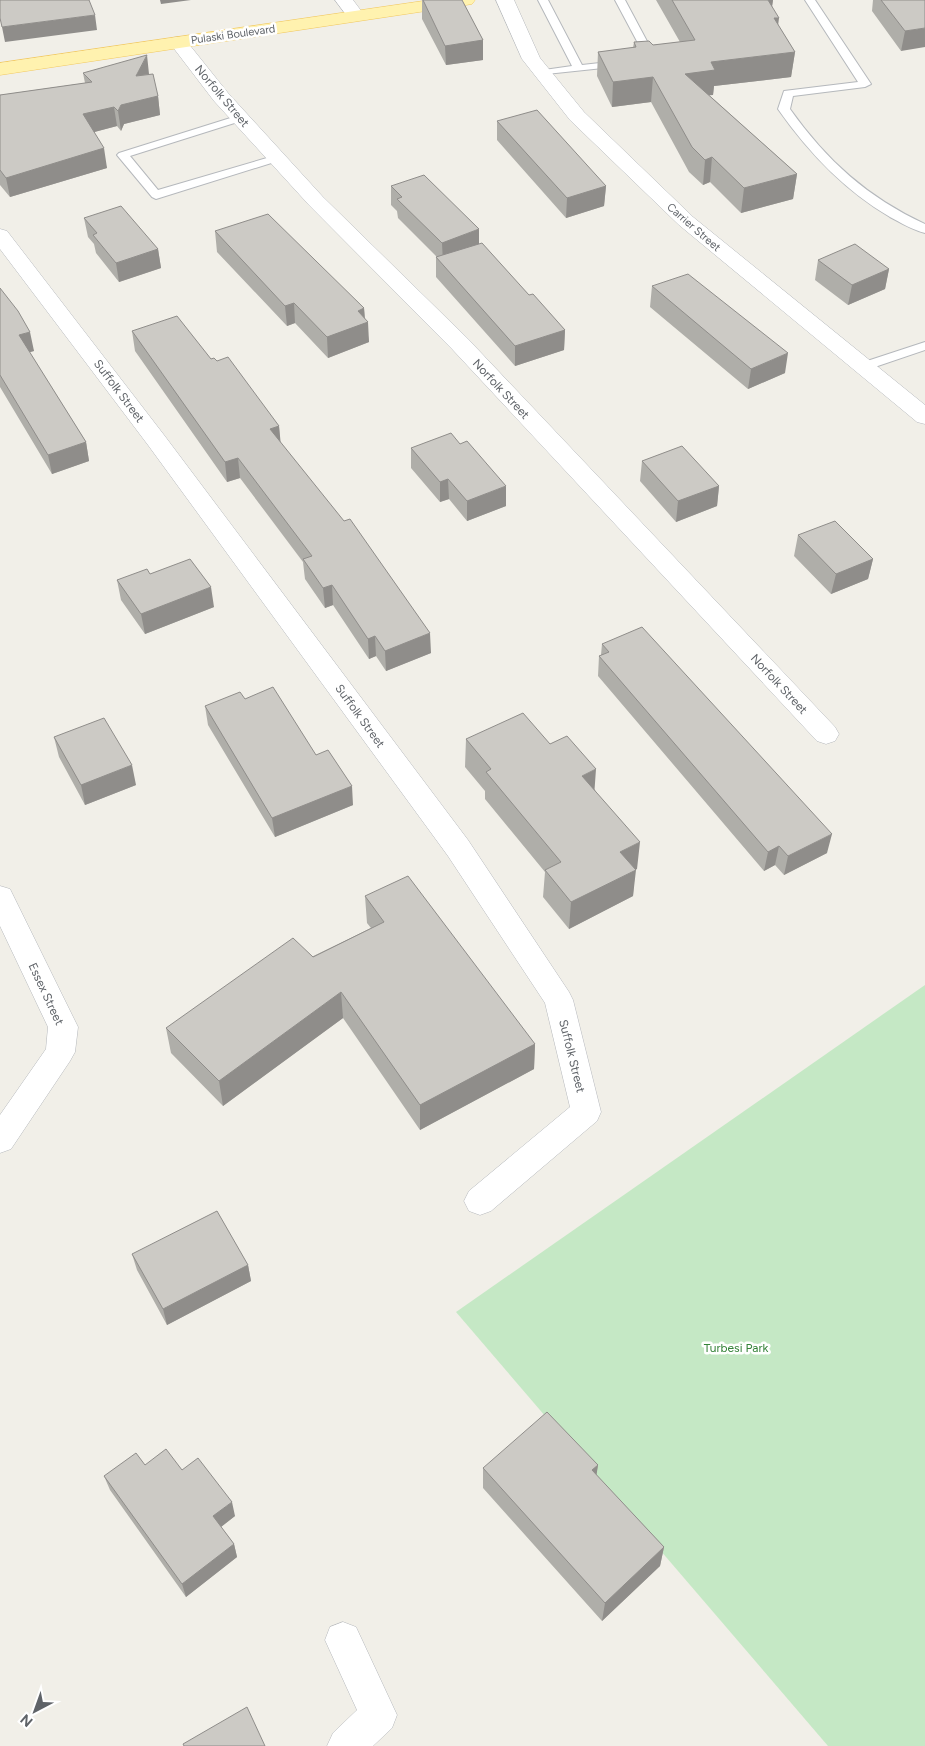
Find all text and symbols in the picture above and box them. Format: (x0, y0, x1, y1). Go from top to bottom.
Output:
street label: Pulaski Boulevard (190, 22, 276, 47)
street label: Norfolk Street (192, 62, 252, 130)
street label: Carrier Street (664, 201, 723, 254)
street label: Norfolk Street (470, 356, 533, 422)
street label: Suffolk Street (91, 357, 147, 425)
street label: Norfolk Street (748, 651, 811, 717)
street label: Suffolk Street (332, 682, 388, 751)
street label: Essex Street (25, 961, 67, 1028)
street label: Suffolk Street (556, 1018, 588, 1094)
park label: Turbesi Park (704, 1341, 768, 1355)
north arrow (10, 1686, 60, 1736)
text: N (17, 1710, 36, 1730)

